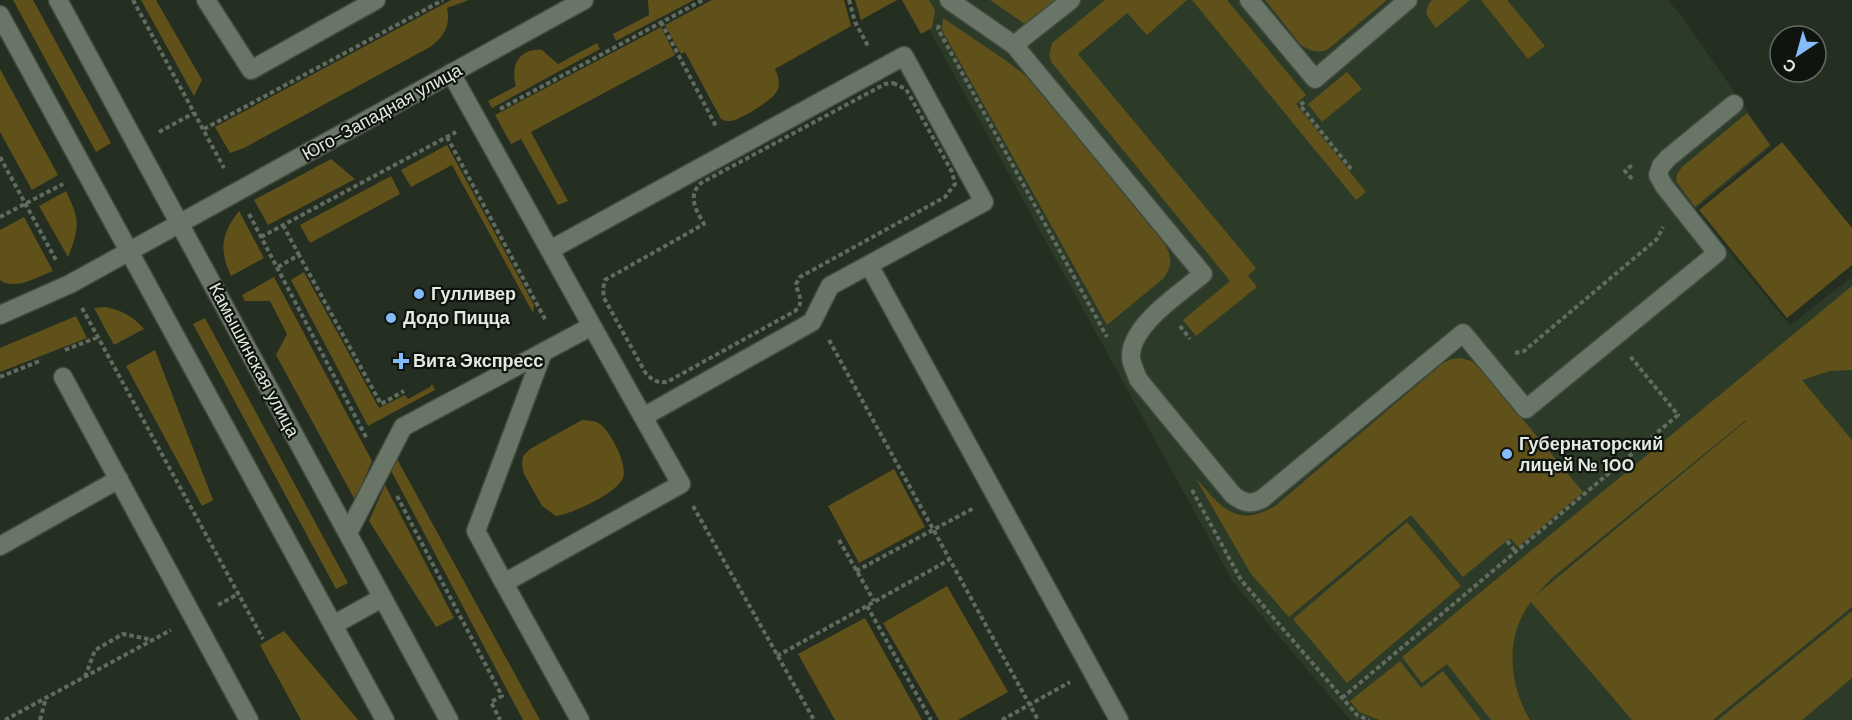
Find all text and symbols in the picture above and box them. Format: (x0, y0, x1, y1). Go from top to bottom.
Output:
north arrow (1768, 24, 1828, 84)
text: С (1778, 54, 1800, 78)
street label: Юго-Западная улица (298, 58, 467, 166)
street label: Камышинская улица (203, 279, 305, 442)
place label: Гулливер (431, 282, 516, 306)
marker: Гулливер (412, 287, 426, 301)
place label: Додо Пицца (403, 306, 511, 330)
marker: Додо Пицца (384, 311, 398, 325)
place label: Вита Экспресс (413, 349, 543, 373)
marker: Вита Экспресс (394, 354, 408, 368)
place label: Губернаторский лицей № 100 (1519, 432, 1663, 477)
marker: Губернаторский лицей № 100 (1500, 447, 1514, 461)

